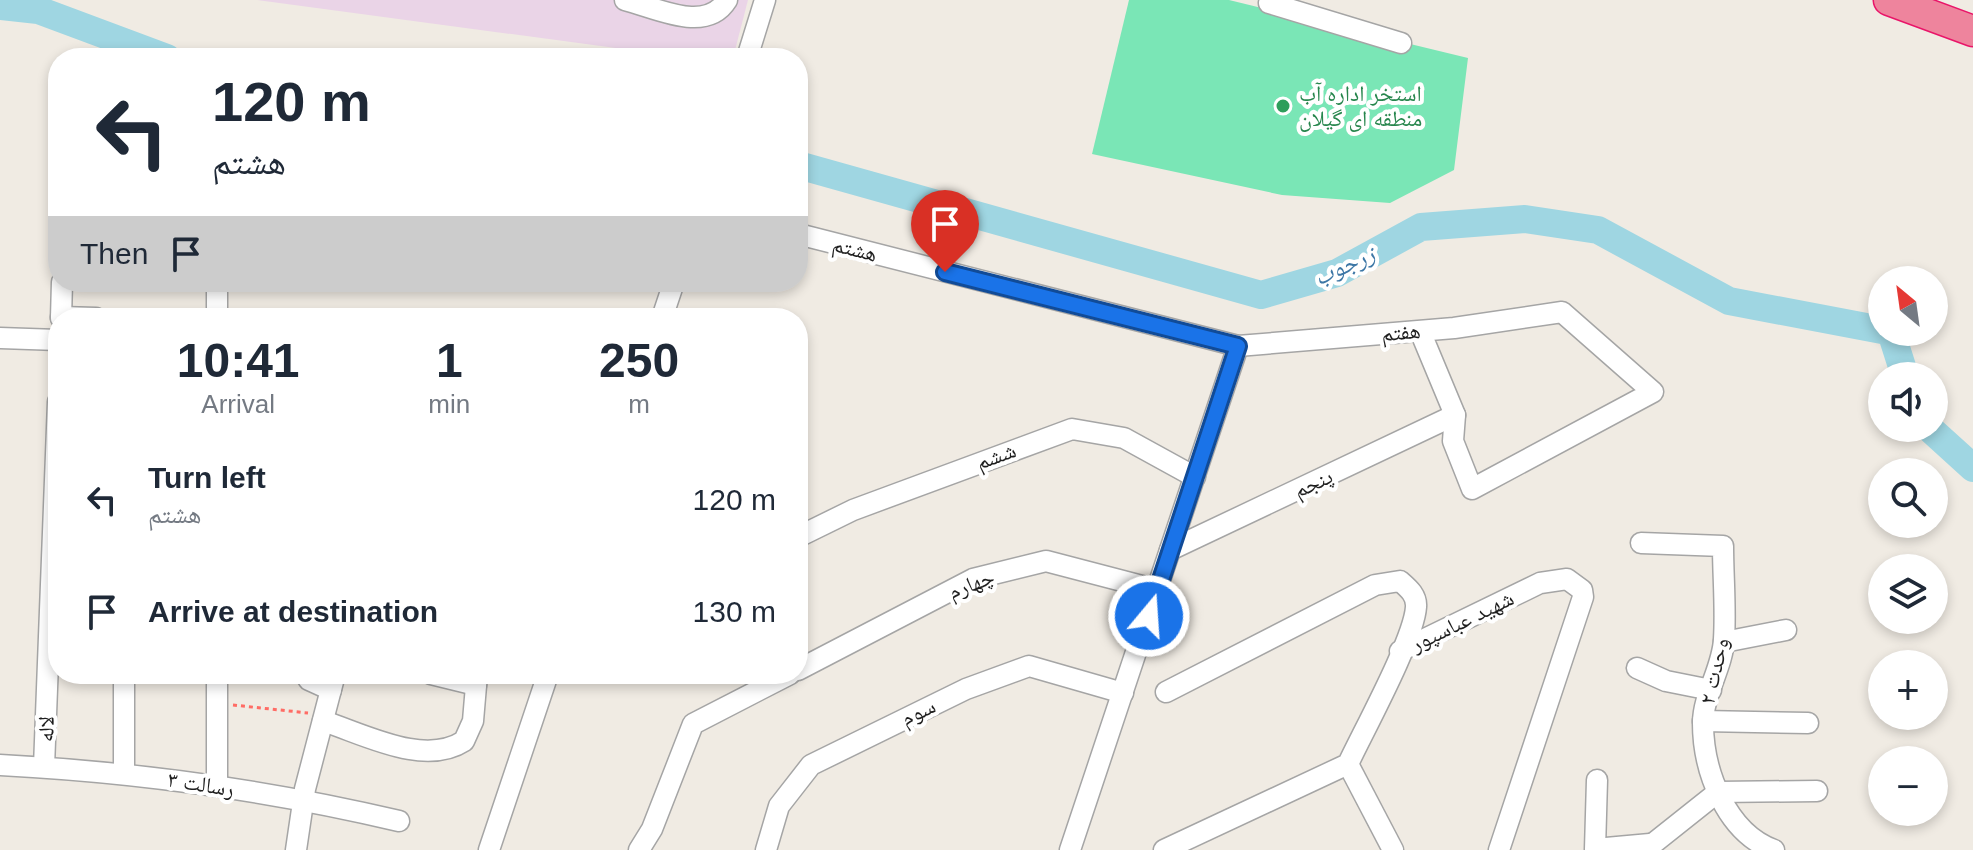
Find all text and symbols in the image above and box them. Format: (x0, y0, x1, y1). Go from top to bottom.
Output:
text: 120 m (212, 70, 371, 133)
icon: left (80, 80, 184, 184)
place label: استخر اداره آب منطقه ای گیلان (1299, 81, 1422, 132)
marker: استخر اداره آب منطقه ای گیلان (1274, 97, 1292, 115)
text: هشتم (212, 141, 286, 182)
pin (911, 190, 979, 272)
icon: arrive (923, 202, 967, 246)
street label: هشتم (830, 231, 880, 269)
icon: arrive (164, 232, 208, 276)
text: Then (80, 237, 148, 270)
water label: زرجوب (1309, 239, 1381, 291)
north arrow (1868, 266, 1948, 346)
map controls (1868, 266, 1948, 826)
street label: هفتم (1380, 318, 1422, 348)
text: 10:41 (177, 334, 300, 387)
text: 1 (436, 334, 463, 387)
text: 250 (599, 334, 679, 387)
button: sound (1868, 362, 1948, 442)
text: Arrival (201, 389, 275, 419)
text: min (428, 389, 470, 419)
text: m (628, 389, 650, 419)
street label: ششم (973, 437, 1020, 477)
button: search (1868, 458, 1948, 538)
text: Turn left (148, 461, 266, 494)
street label: پنجم (1289, 463, 1337, 505)
icon: left (80, 478, 124, 522)
text: 120 m (693, 483, 776, 516)
text: هشتم (148, 499, 202, 529)
button: layers (1868, 554, 1948, 634)
street label: چهارم (944, 564, 998, 606)
position arrow (1107, 574, 1191, 658)
street label: شهید عباسپور (1405, 585, 1518, 658)
icon: arrive (80, 590, 124, 634)
text: Arrive at destination (148, 595, 438, 628)
text: 130 m (693, 595, 776, 628)
street label: وحدت ۲ (1694, 635, 1734, 707)
button: + (1868, 650, 1948, 730)
street label: سوم (897, 693, 940, 733)
street label: لاله (33, 716, 59, 742)
button: − (1868, 746, 1948, 826)
street label: رسالت ۳ (166, 766, 236, 802)

